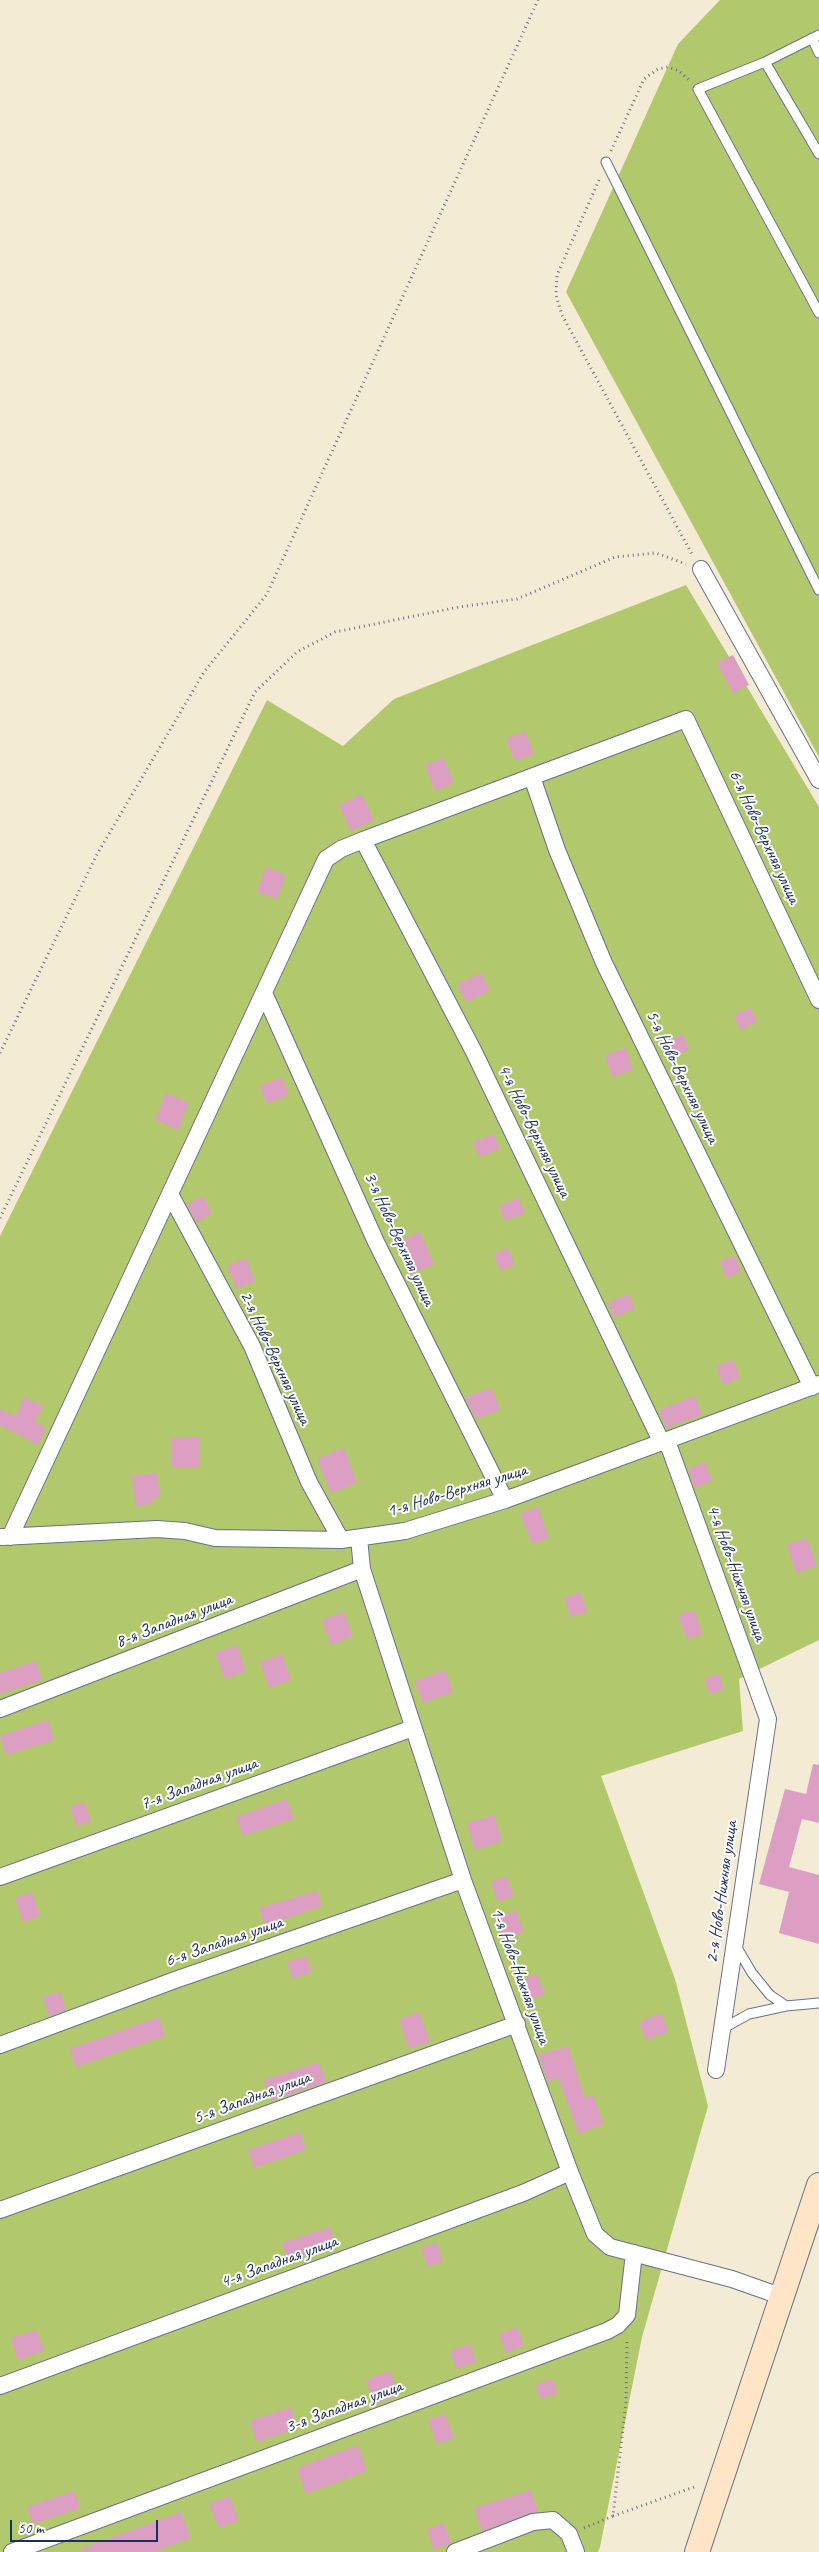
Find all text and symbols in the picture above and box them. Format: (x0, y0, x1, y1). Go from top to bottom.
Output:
street label: 6-я Ново-Верхняя улица (724, 767, 804, 907)
street label: 5-я Ново-Верхняя улица (640, 1007, 724, 1147)
street label: 4-я Ново-Верхняя улица (492, 1061, 576, 1201)
street label: 3-я Ново-Верхняя улица (359, 1169, 439, 1309)
street label: 2-я Ново-Верхняя улица (235, 1288, 315, 1428)
street label: 1-я Ново-Верхняя улица (384, 1459, 530, 1523)
street label: 4-я Ново-Нижняя улица (701, 1502, 771, 1644)
street label: 8-я Западная улица (113, 1589, 235, 1653)
street label: 7-я Западная улица (138, 1753, 260, 1815)
street label: 2-я Ново-Нижняя улица (701, 1819, 743, 1965)
street label: 1-я Ново-Нижняя улица (485, 1905, 555, 2047)
street label: 6-я Западная улица (162, 1912, 286, 1972)
street label: 5-я Западная улица (191, 2067, 313, 2129)
street label: 4-я Западная улица (218, 2231, 340, 2293)
street label: 3-я Западная улица (283, 2376, 405, 2438)
scale bar (12, 2510, 160, 2542)
text: 50 m (18, 2519, 44, 2538)

